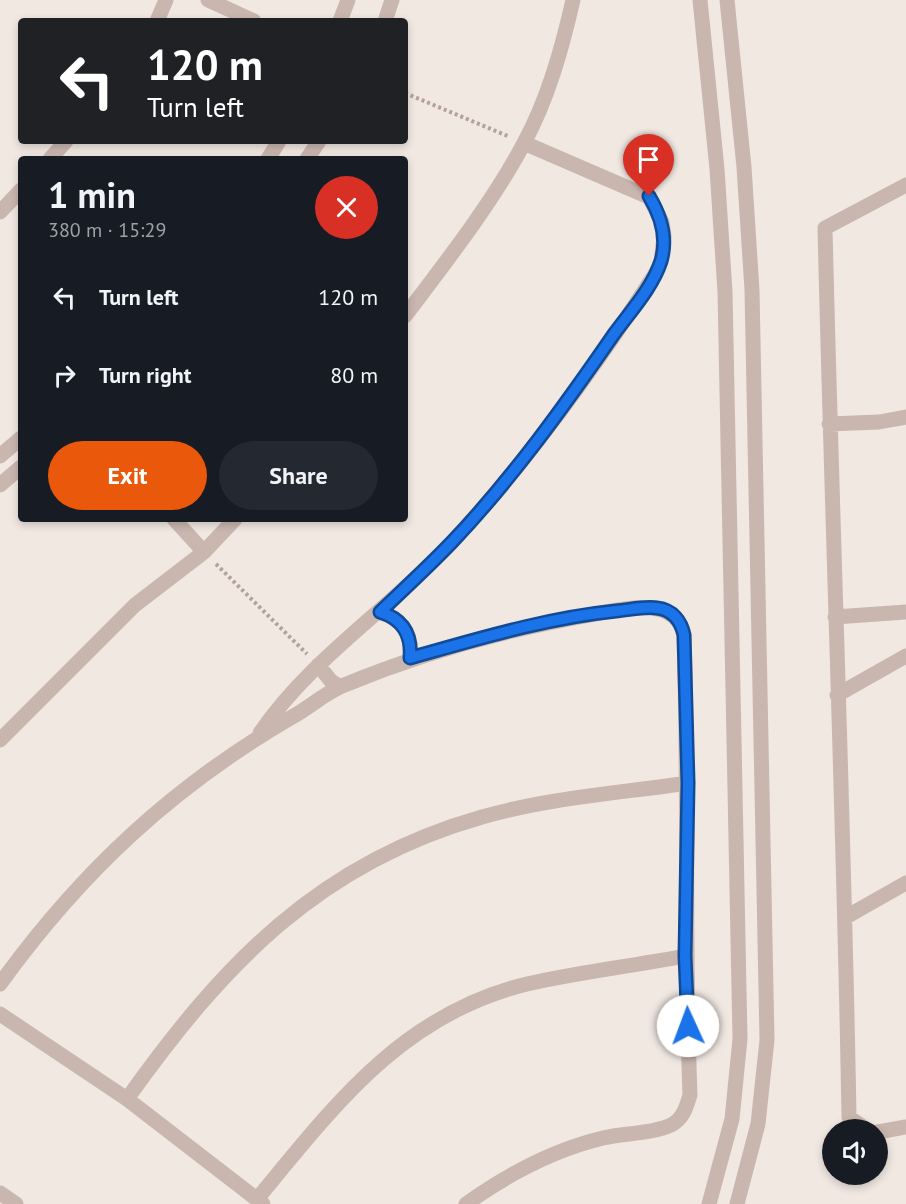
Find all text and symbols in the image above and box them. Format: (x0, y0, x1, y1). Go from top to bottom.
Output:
text: 120 m (147, 37, 263, 92)
icon: left (48, 42, 126, 120)
text: Turn left (147, 90, 244, 124)
pin (623, 134, 674, 196)
icon: arrive (632, 143, 665, 176)
text: 1 min (48, 171, 136, 218)
button: close (315, 176, 378, 239)
text: 380 m · 15:29 (48, 217, 166, 243)
icon: left (48, 281, 81, 314)
text: Turn left (99, 283, 179, 311)
text: 120 m (318, 283, 378, 311)
icon: right (48, 359, 81, 392)
text: Turn right (99, 361, 191, 389)
text: 80 m (330, 361, 378, 389)
button: Exit (48, 441, 207, 510)
button: Share (219, 441, 378, 510)
position arrow (656, 994, 720, 1058)
map controls (822, 1119, 888, 1185)
button: sound (822, 1119, 888, 1185)

